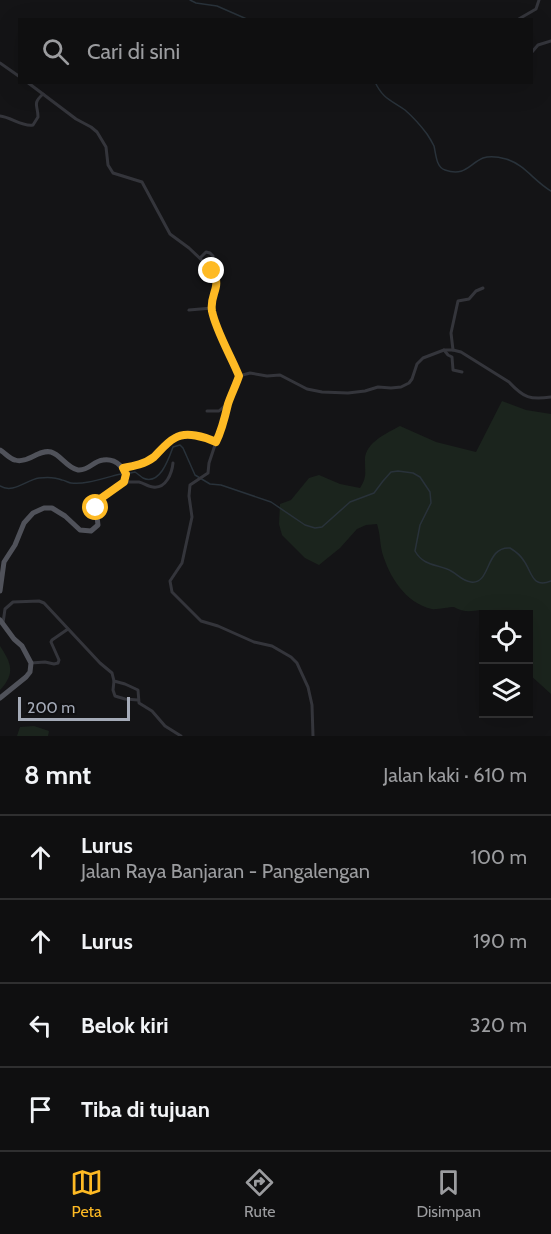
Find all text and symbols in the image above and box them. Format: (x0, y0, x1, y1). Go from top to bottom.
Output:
search box (18, 18, 533, 84)
icon: search (39, 35, 72, 68)
text: Cari di sini (87, 38, 180, 65)
route end (198, 257, 224, 283)
route start (82, 494, 108, 520)
map controls (479, 610, 533, 718)
button: locate (479, 610, 533, 664)
button: layers (479, 664, 533, 718)
scale bar (18, 694, 130, 722)
text: 200 m (27, 698, 75, 717)
text: 8 mnt (24, 759, 91, 791)
text: Jalan kaki · 610 m (383, 763, 527, 787)
text: Lurus (81, 832, 133, 859)
icon: ahead (24, 841, 57, 874)
text: 100 m (471, 845, 527, 869)
text: Jalan Raya Banjaran - Pangalengan (81, 859, 370, 883)
icon: ahead (24, 925, 57, 958)
text: Lurus (81, 928, 133, 955)
text: 190 m (473, 929, 527, 953)
icon: left (24, 1009, 57, 1042)
text: Belok kiri (81, 1012, 168, 1039)
text: 320 m (470, 1013, 527, 1037)
icon: arrive (24, 1093, 57, 1126)
text: Tiba di tujuan (81, 1096, 210, 1123)
tab: Peta (70, 1166, 103, 1221)
tab: Rute (243, 1166, 276, 1221)
tab: Disimpan (416, 1166, 481, 1221)

